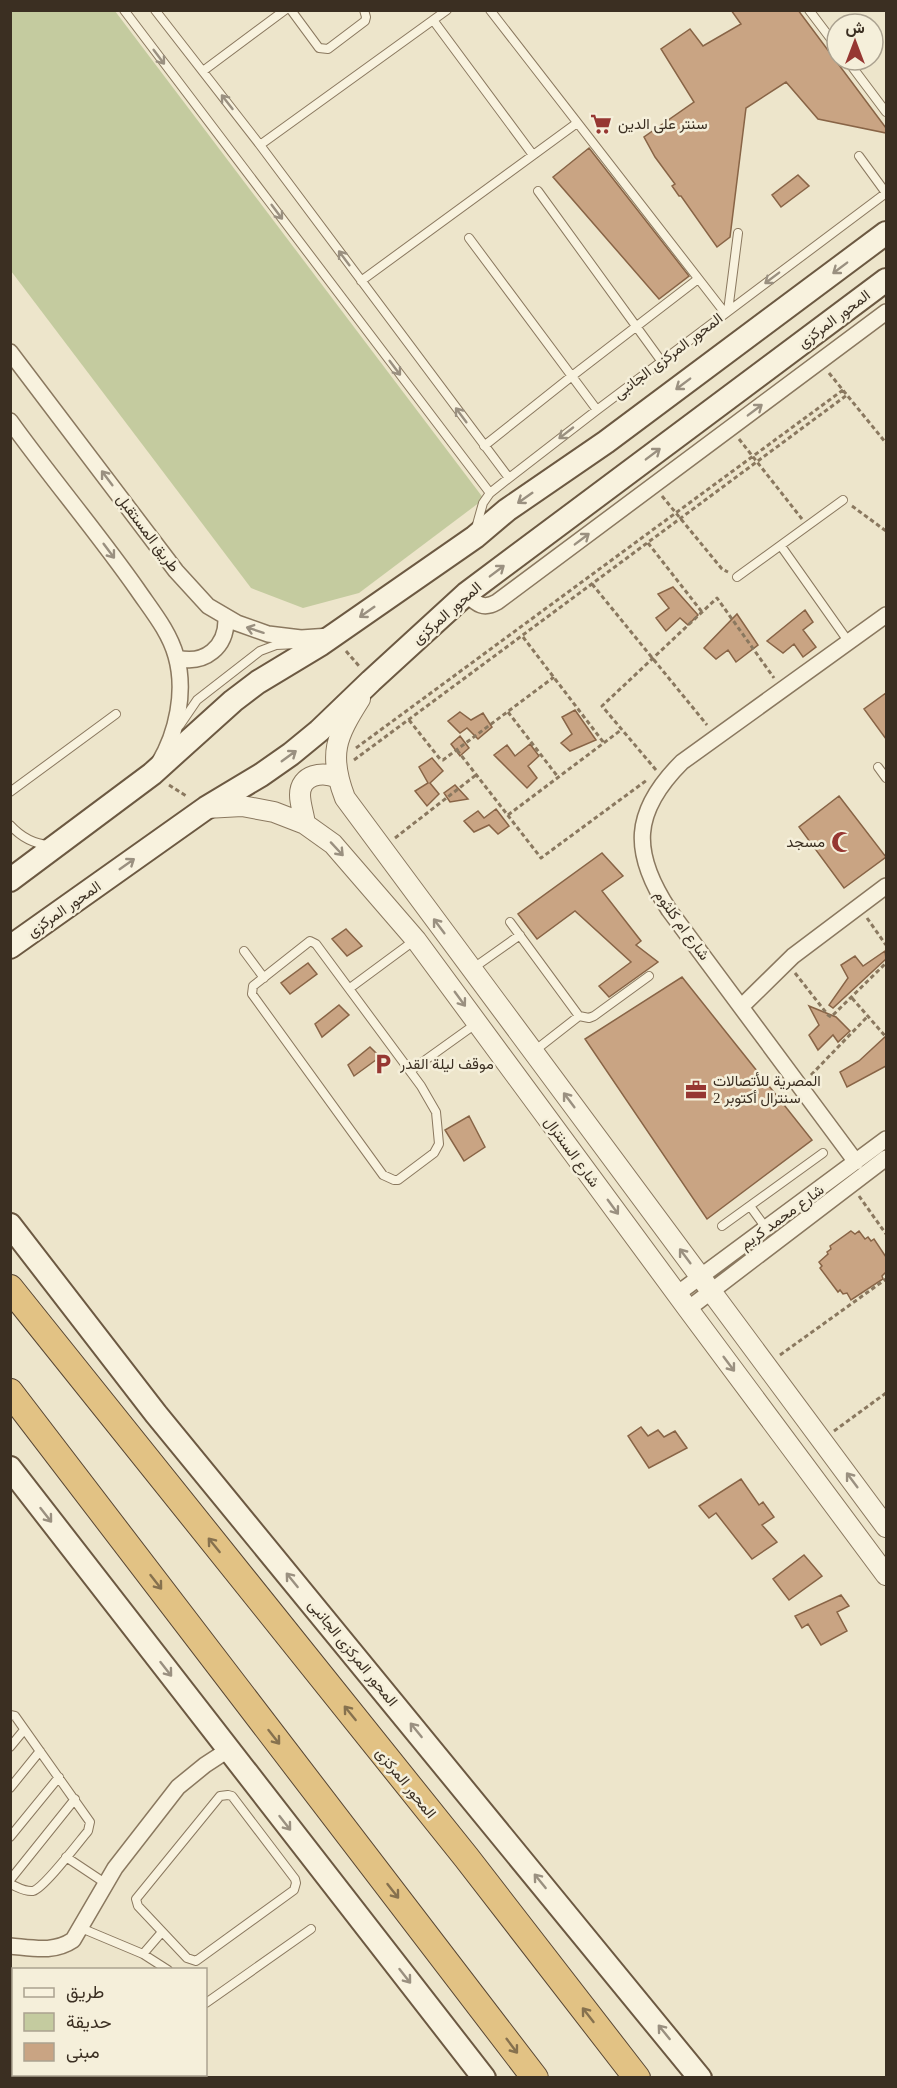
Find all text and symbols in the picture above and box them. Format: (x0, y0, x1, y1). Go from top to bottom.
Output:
north arrow (825, 12, 885, 72)
text: ش (845, 19, 865, 37)
one-way arrow (152, 49, 165, 65)
one-way arrow (220, 95, 233, 111)
supermarket icon: سنتر على الدين (589, 112, 613, 136)
place label: سنتر على الدين (618, 116, 708, 134)
one-way arrow (271, 204, 283, 220)
one-way arrow (338, 251, 350, 267)
one-way arrow (832, 262, 848, 274)
one-way arrow (764, 272, 780, 285)
street label: المحور المركزى (795, 287, 874, 353)
street label: المحور المركزى الجانبى (610, 310, 727, 404)
one-way arrow (388, 360, 401, 376)
one-way arrow (676, 378, 692, 391)
one-way arrow (747, 404, 763, 417)
one-way arrow (454, 407, 467, 423)
one-way arrow (558, 427, 574, 440)
one-way arrow (645, 448, 661, 460)
one-way arrow (100, 471, 113, 487)
street label: طريق المستقبل (112, 491, 183, 576)
one-way arrow (517, 492, 534, 504)
one-way arrow (573, 533, 589, 545)
one-way arrow (103, 543, 116, 559)
one-way arrow (489, 564, 505, 577)
street label: المحور المركزى (409, 579, 486, 649)
one-way arrow (359, 606, 375, 618)
one-way arrow (246, 623, 265, 634)
one-way arrow (280, 749, 296, 762)
mosque icon: مسجد (830, 830, 854, 854)
place label: مسجد (786, 834, 825, 851)
one-way arrow (329, 841, 344, 856)
one-way arrow (118, 858, 134, 870)
street label: المحور المركزى (24, 878, 105, 942)
street label: شارع ام كلثوم (649, 887, 713, 965)
one-way arrow (433, 919, 446, 935)
one-way arrow (454, 991, 466, 1007)
parking icon: موقف ليلة القدر (371, 1052, 395, 1076)
place label: موقف ليلة القدر (399, 1056, 494, 1073)
place label: المصرية للأتصالات سنترال أكتوبر 2 (713, 1072, 821, 1107)
office icon: المصرية للأتصالات سنترال أكتوبر 2 (684, 1078, 708, 1102)
one-way arrow (562, 1092, 575, 1108)
street label: شارع السنترال (539, 1114, 603, 1192)
street label: شارع محمد كريم (737, 1181, 829, 1255)
one-way arrow (607, 1199, 619, 1215)
one-way arrow (679, 1248, 692, 1264)
one-way arrow (722, 1356, 735, 1372)
one-way arrow (845, 1472, 858, 1488)
one-way arrow (40, 1506, 53, 1522)
one-way arrow (208, 1537, 221, 1553)
one-way arrow (286, 1572, 299, 1588)
one-way arrow (149, 1574, 162, 1590)
street label: المحور المركزى الجانبى (304, 1597, 401, 1711)
one-way arrow (159, 1661, 172, 1677)
one-way arrow (343, 1705, 356, 1721)
one-way arrow (410, 1723, 423, 1739)
one-way arrow (268, 1728, 281, 1744)
street label: المحور المركزى (371, 1745, 439, 1823)
one-way arrow (279, 1815, 292, 1831)
one-way arrow (534, 1873, 547, 1889)
one-way arrow (387, 1883, 400, 1899)
legend (12, 1968, 207, 2076)
one-way arrow (399, 1968, 412, 1984)
text: طريق (66, 1982, 104, 2003)
one-way arrow (582, 2007, 595, 2023)
text: حديقة (66, 2012, 112, 2032)
one-way arrow (657, 2024, 670, 2040)
one-way arrow (506, 2037, 518, 2053)
text: مبنى (66, 2042, 100, 2063)

